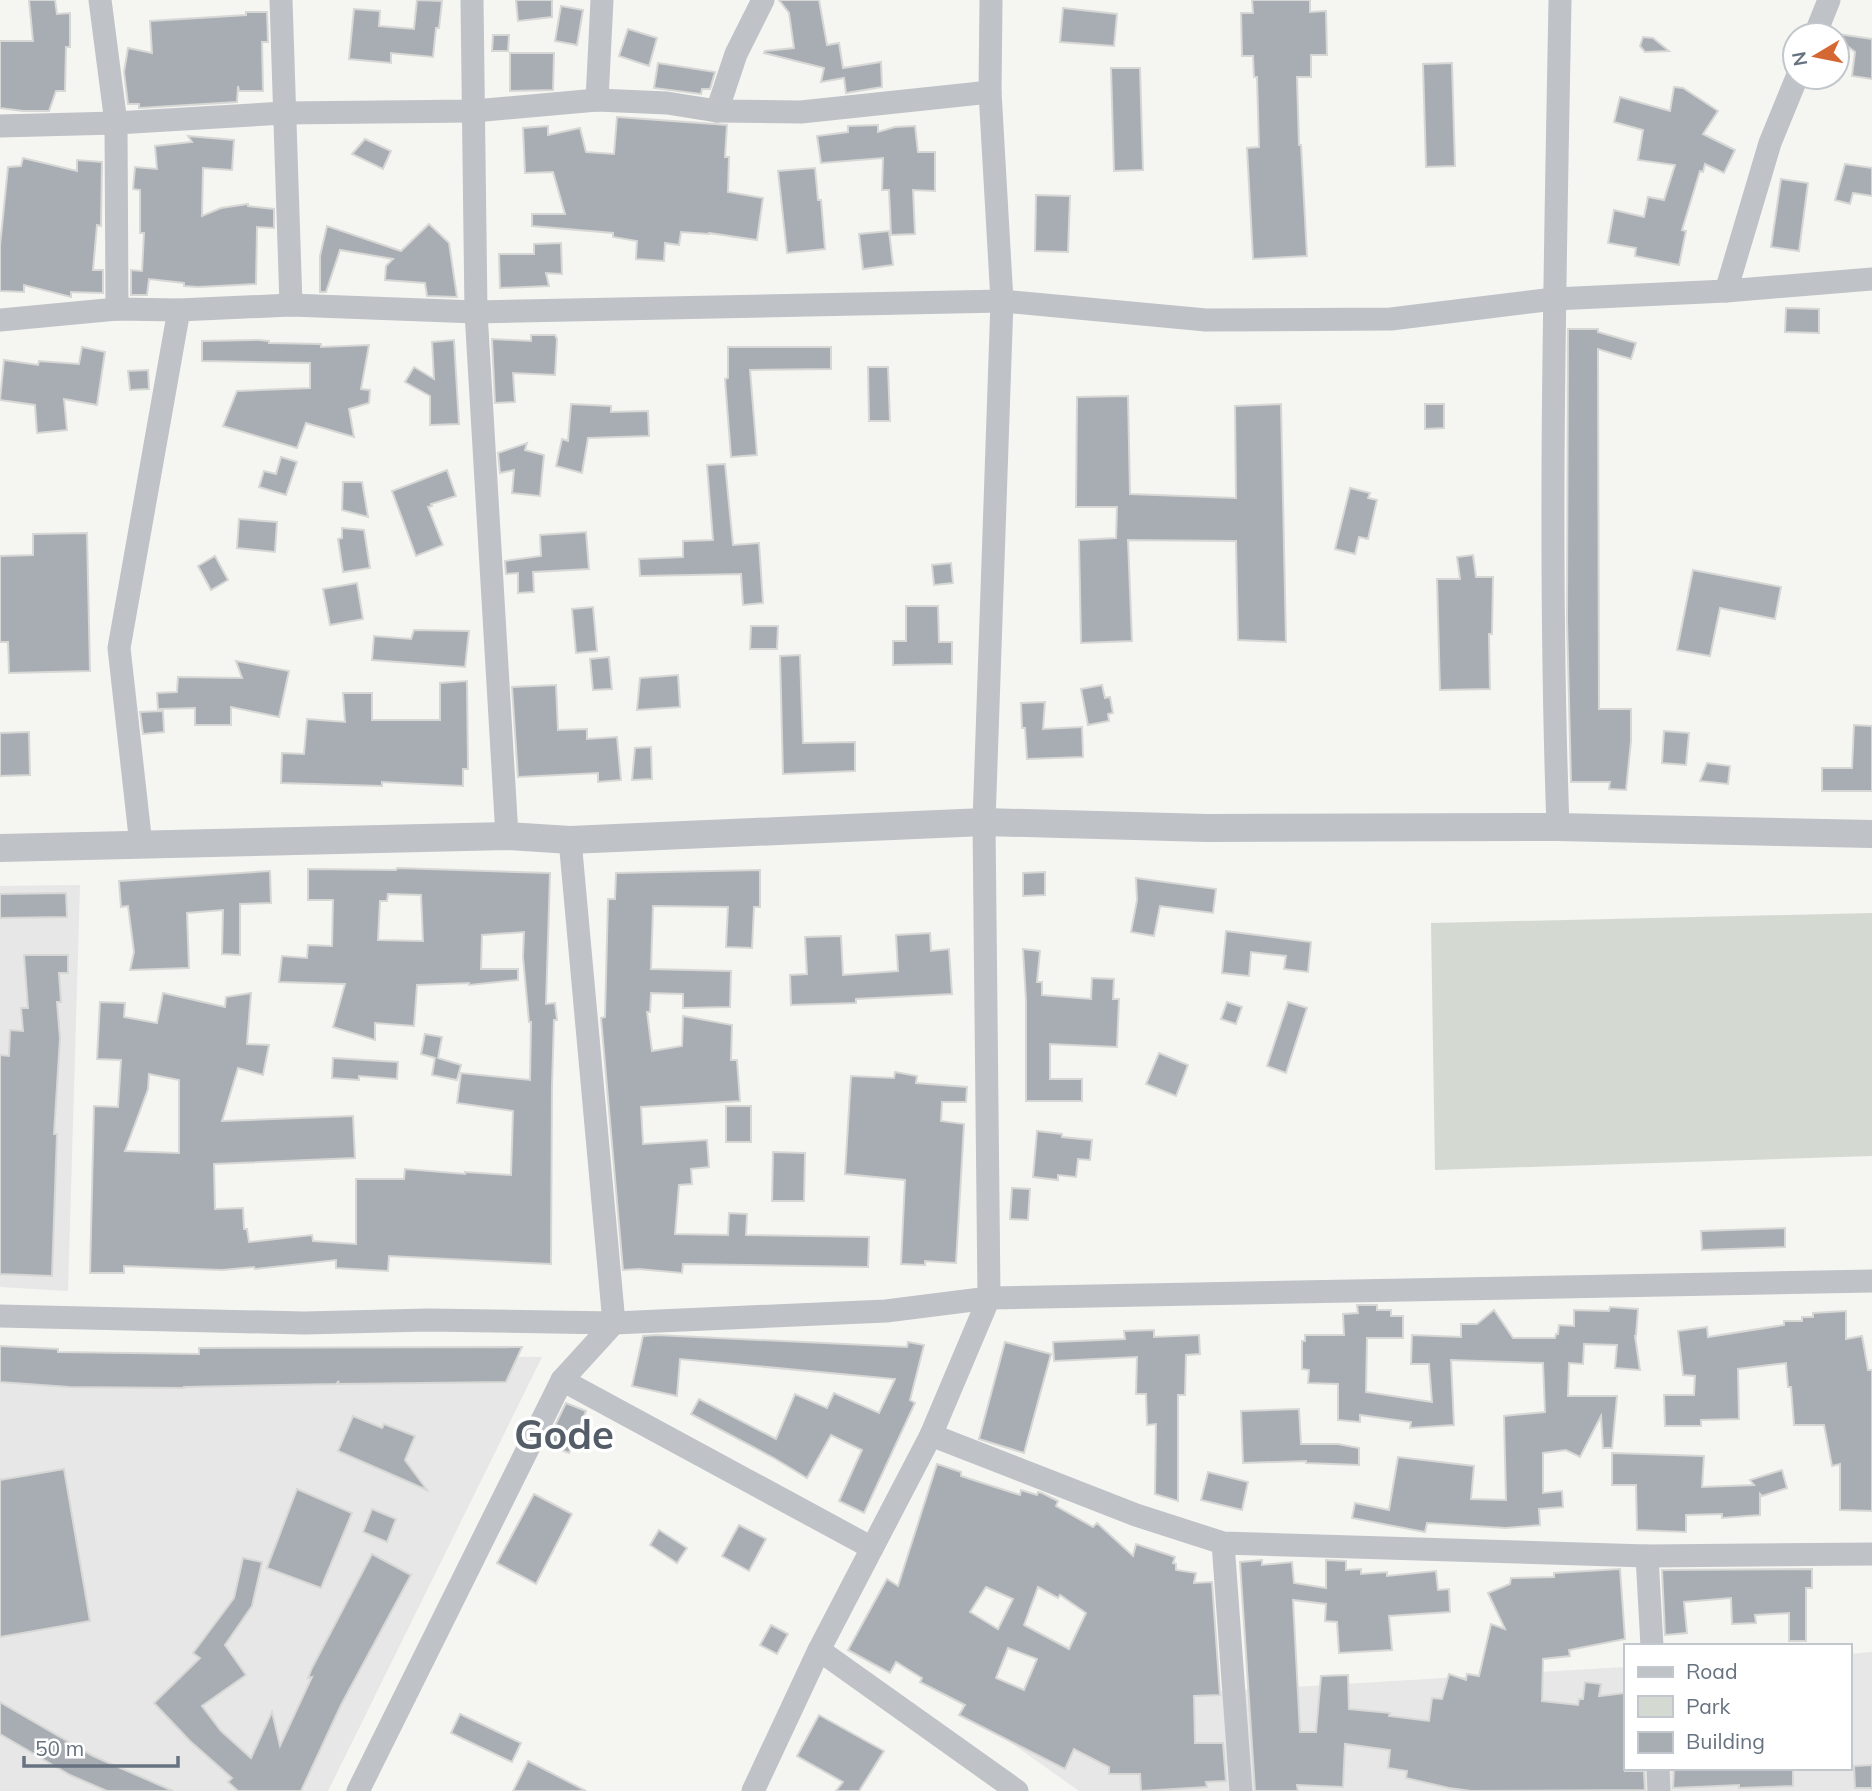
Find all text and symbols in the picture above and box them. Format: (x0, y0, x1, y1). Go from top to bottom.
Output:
north arrow (1781, 21, 1851, 91)
text: N (1786, 50, 1812, 68)
district label: Gode (514, 1409, 614, 1459)
legend (1624, 1644, 1851, 1770)
text: Road (1686, 1658, 1737, 1684)
text: Park (1686, 1693, 1730, 1719)
scale bar (24, 1724, 178, 1768)
text: Building (1686, 1728, 1765, 1754)
text: 50 m (35, 1735, 84, 1761)

